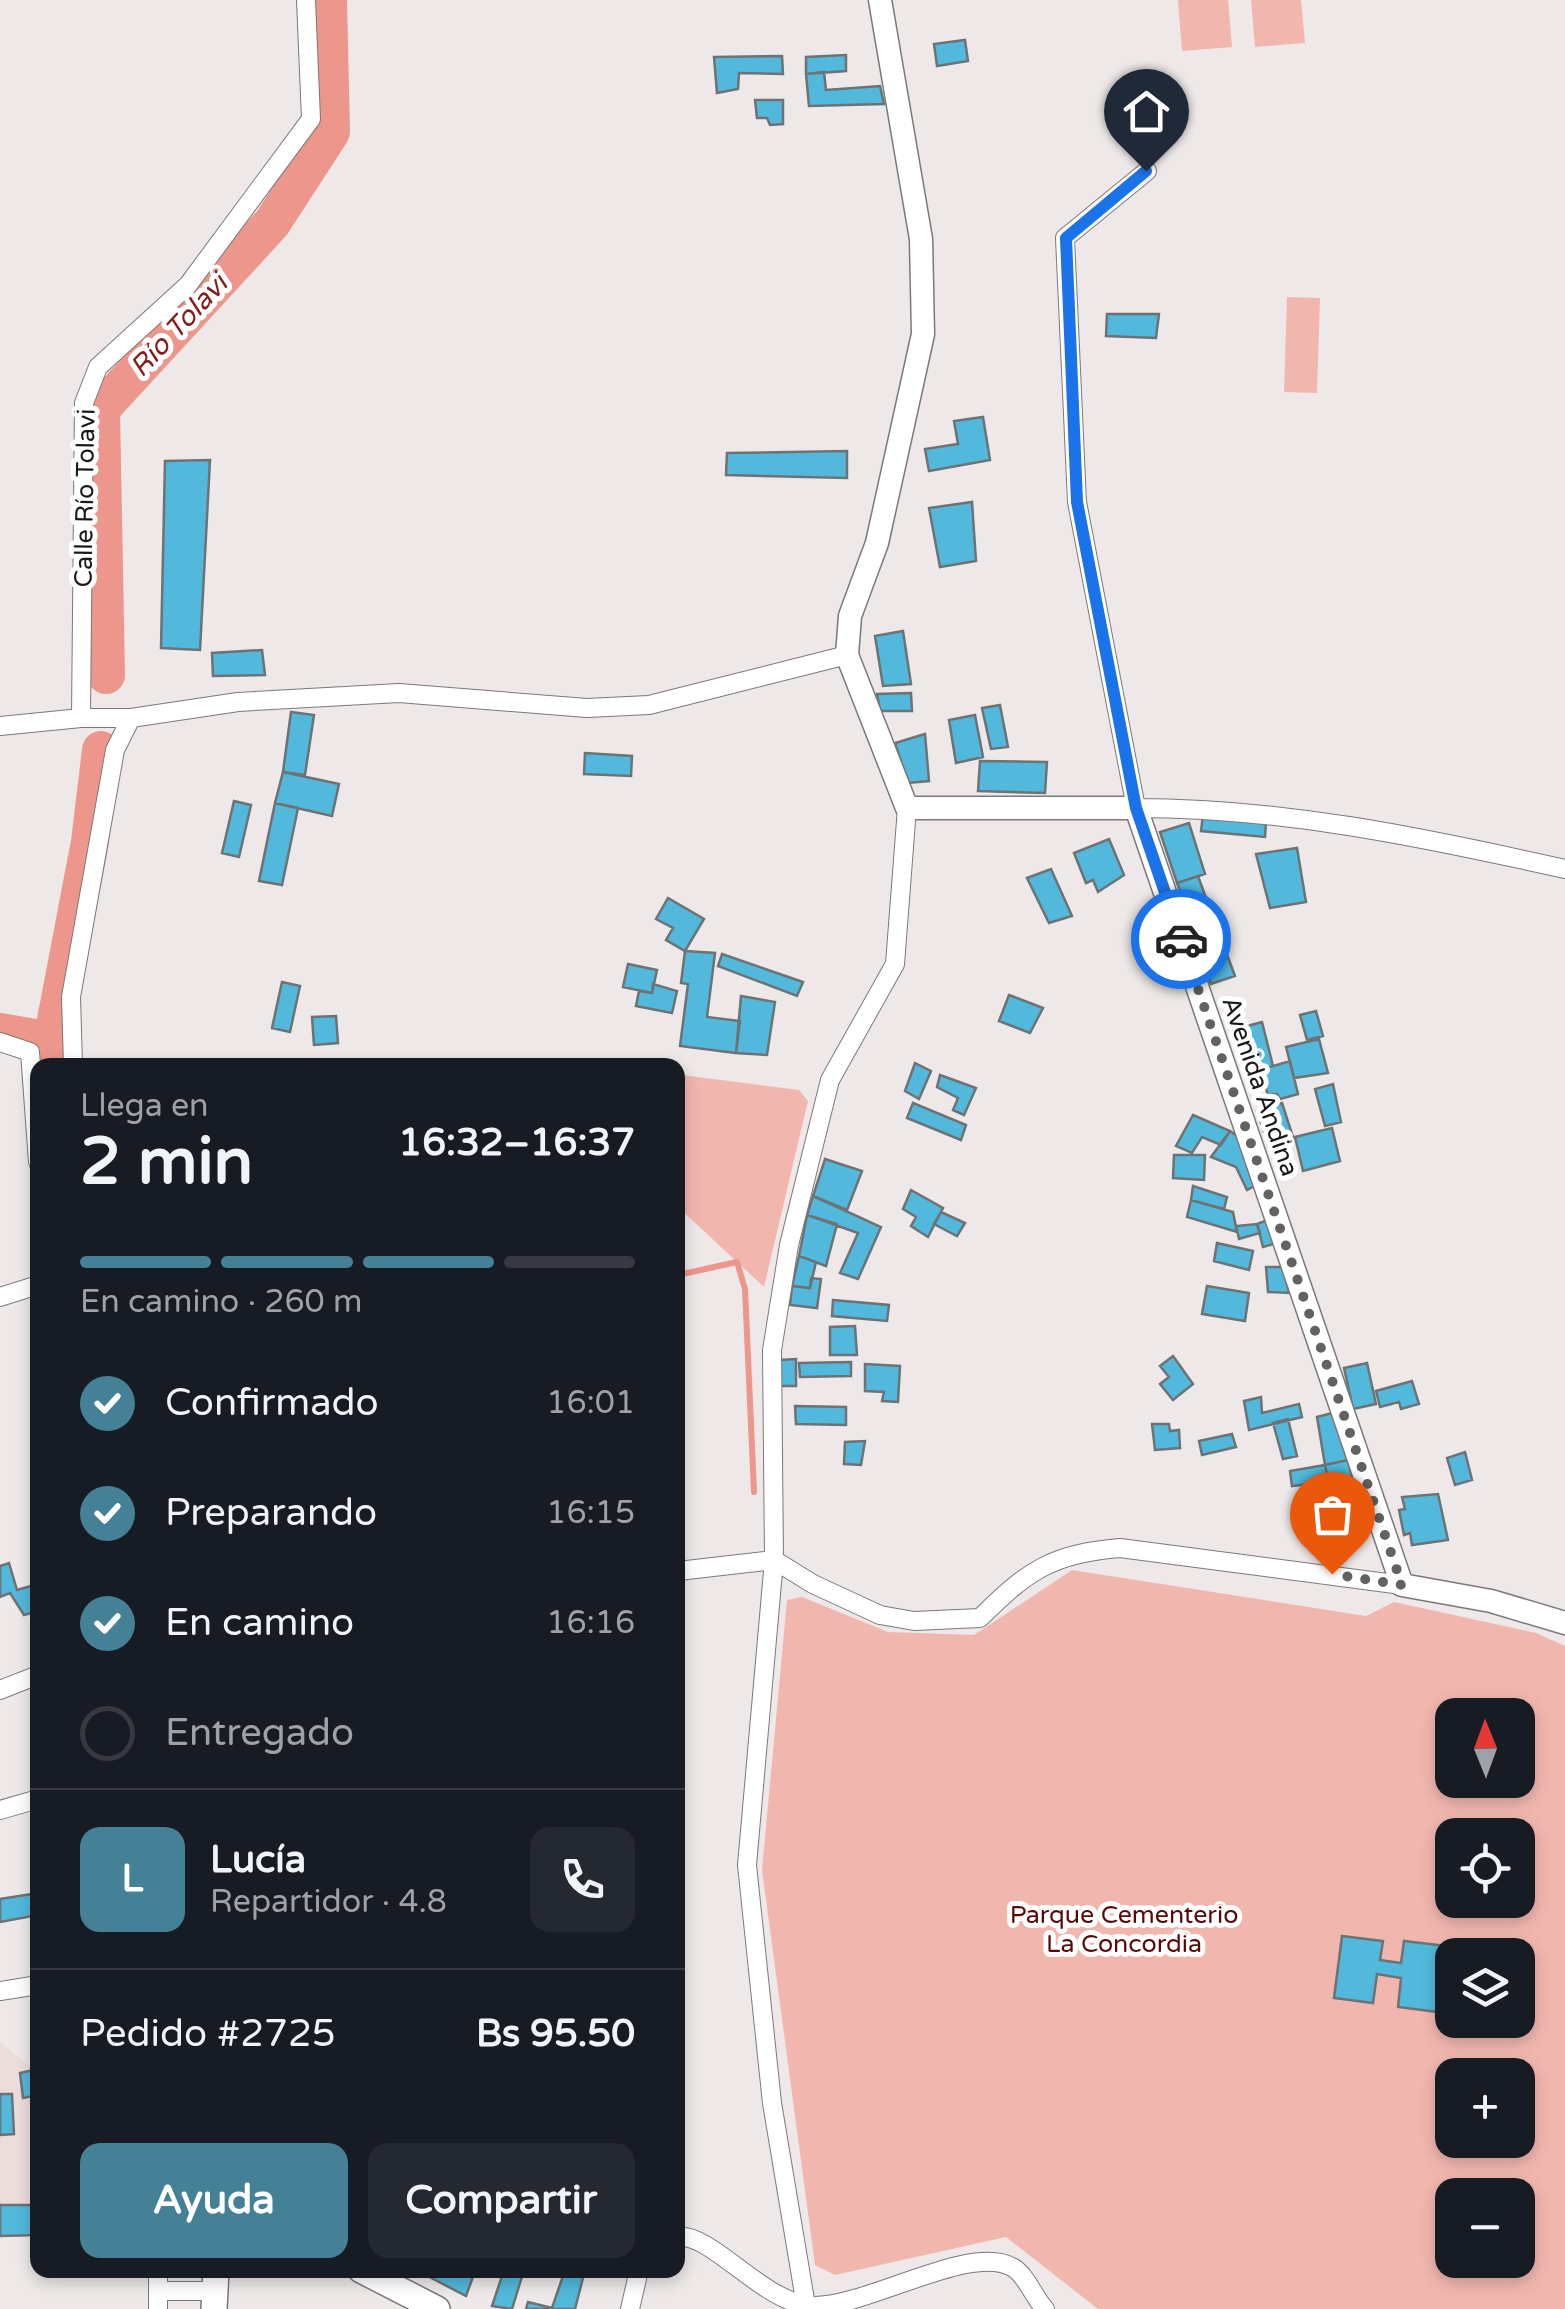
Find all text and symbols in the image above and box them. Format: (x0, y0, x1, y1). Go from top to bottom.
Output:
pin (1104, 69, 1189, 172)
icon: home (1119, 84, 1174, 139)
water label: Río Tolavi (123, 265, 237, 384)
street label: Calle Río Tolavi (68, 408, 102, 588)
courier (1131, 889, 1231, 989)
icon: car (1154, 912, 1209, 967)
street label: Avenida Andina (1215, 993, 1305, 1180)
text: Llega en (80, 1087, 209, 1125)
text: 16:32–16:37 (398, 1120, 635, 1166)
text: 2 min (80, 1123, 253, 1202)
text: En camino · 260 m (80, 1283, 362, 1321)
icon: check (80, 1376, 135, 1431)
text: Confirmado (165, 1380, 379, 1426)
text: 16:01 (546, 1384, 635, 1422)
pin (1290, 1472, 1375, 1575)
icon: check (80, 1486, 135, 1541)
icon: bag (1305, 1487, 1360, 1542)
text: Preparando (165, 1490, 377, 1536)
text: 16:15 (546, 1494, 635, 1532)
icon: check (80, 1596, 135, 1651)
text: En camino (165, 1600, 354, 1646)
text: 16:16 (546, 1604, 635, 1642)
north arrow (1435, 1698, 1535, 1798)
map controls (1435, 1698, 1535, 2278)
text: Entregado (165, 1710, 354, 1756)
button: locate (1435, 1818, 1535, 1918)
button: phone (530, 1827, 635, 1932)
text: Lucía (210, 1837, 306, 1883)
text: L (122, 1856, 143, 1902)
text: Repartidor · 4.8 (210, 1883, 447, 1921)
park label: Parque Cementerio La Concordia (1010, 1900, 1238, 1959)
button: layers (1435, 1938, 1535, 2038)
text: Pedido #2725 (80, 2011, 336, 2057)
text: Bs 95.50 (476, 2011, 635, 2057)
button: + (1435, 2058, 1535, 2158)
button: Ayuda (80, 2143, 348, 2258)
button: Compartir (368, 2143, 635, 2258)
button: − (1435, 2178, 1535, 2278)

